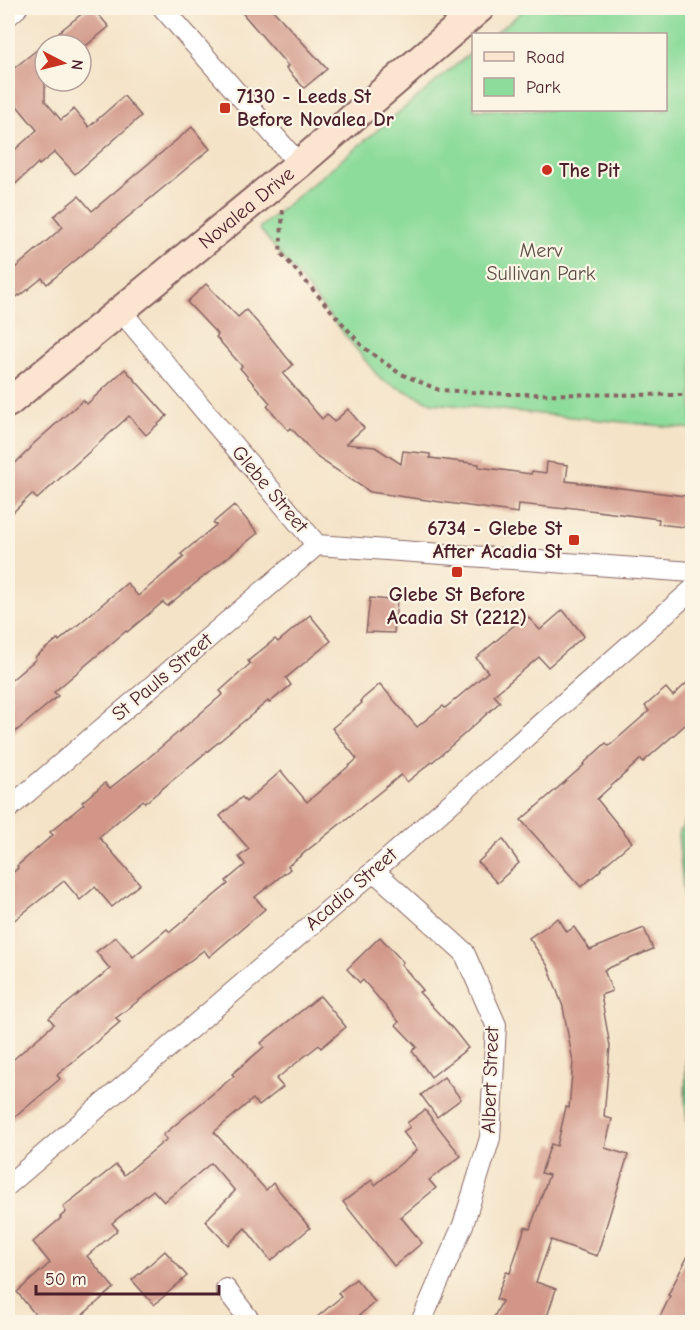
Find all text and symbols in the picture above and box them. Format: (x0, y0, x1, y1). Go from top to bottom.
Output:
north arrow (33, 33, 93, 93)
legend (472, 33, 667, 111)
text: Road (526, 47, 565, 68)
text: N (67, 58, 86, 71)
text: Park (526, 77, 561, 98)
place label: 7130 - Leeds St Before Novalea Dr (237, 85, 394, 131)
marker: 7130 - Leeds St Before Novalea Dr (218, 101, 232, 115)
place label: The Pit (559, 159, 620, 182)
street label: Novalea Drive (194, 162, 298, 253)
marker: The Pit (540, 163, 554, 177)
park label: Merv Sullivan Park (487, 239, 596, 285)
street label: Glebe Street (227, 441, 314, 538)
place label: 6734 - Glebe St After Acadia St (427, 517, 562, 563)
marker: 6734 - Glebe St After Acadia St (567, 533, 581, 547)
marker: Glebe St Before Acadia St (2212) (450, 565, 464, 579)
place label: Glebe St Before Acadia St (2212) (387, 583, 527, 629)
street label: St Pauls Street (107, 628, 218, 726)
street label: Acadia Street (301, 842, 402, 935)
street label: Albert Street (477, 1025, 503, 1134)
scale bar (36, 1258, 219, 1296)
text: 50 m (45, 1269, 87, 1290)

